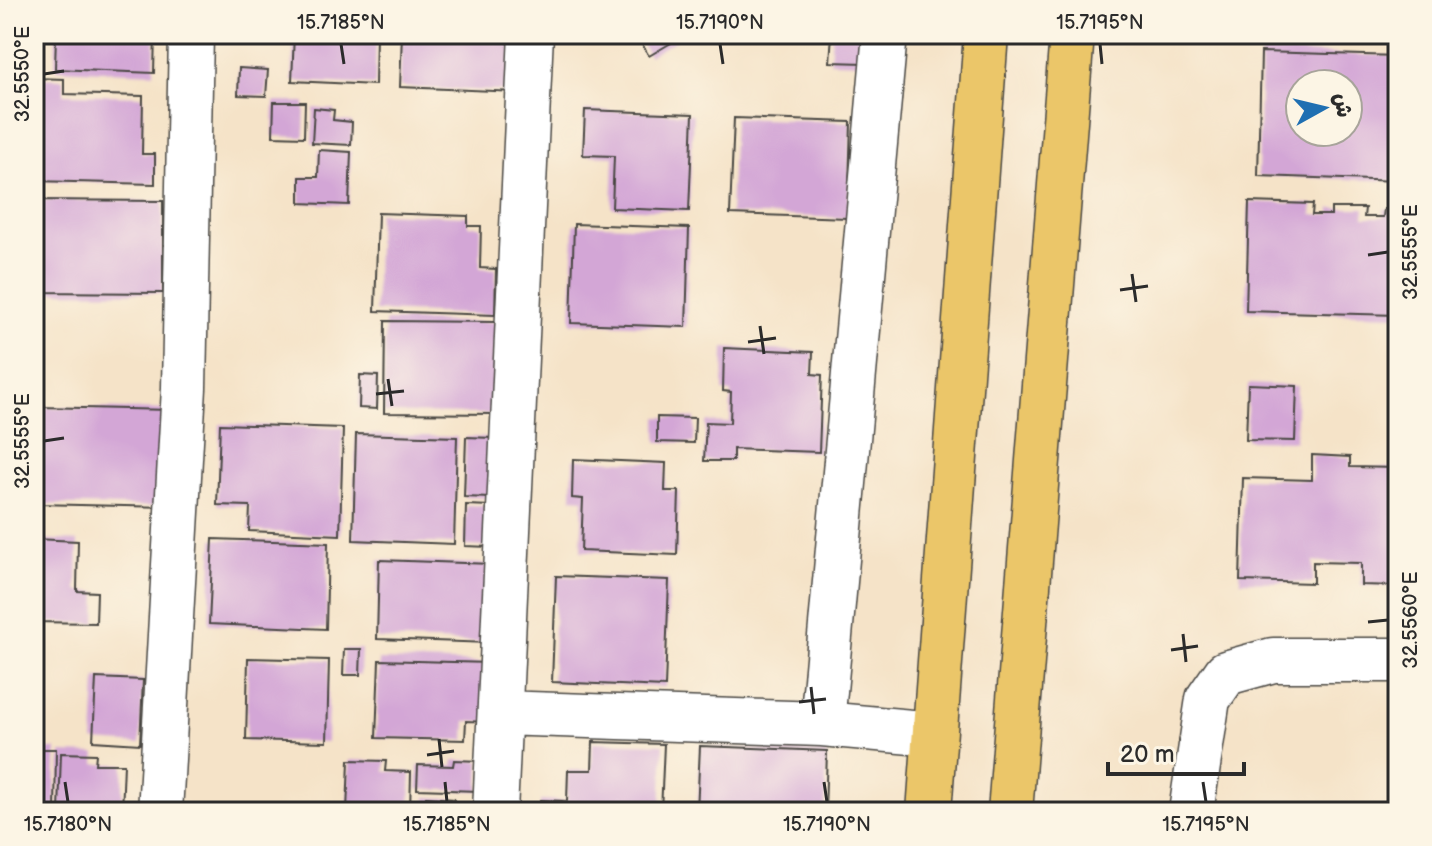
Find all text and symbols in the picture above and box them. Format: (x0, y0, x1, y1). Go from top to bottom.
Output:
text: 15.7185°N (297, 11, 385, 35)
text: 15.7190°N (676, 11, 764, 35)
text: 15.7195°N (1056, 11, 1144, 35)
text: 32.5550°E (11, 26, 35, 122)
north arrow (1284, 68, 1364, 148)
text: ش (1327, 92, 1357, 119)
text: 32.5555°E (1399, 204, 1423, 300)
text: 32.5555°E (11, 393, 35, 489)
text: 32.5560°E (1399, 571, 1423, 669)
scale bar (1108, 726, 1244, 776)
text: 20 m (1120, 740, 1175, 769)
text: 15.7180°N (24, 813, 112, 837)
text: 15.7185°N (403, 813, 491, 837)
text: 15.7190°N (783, 813, 871, 837)
text: 15.7195°N (1162, 813, 1250, 837)

